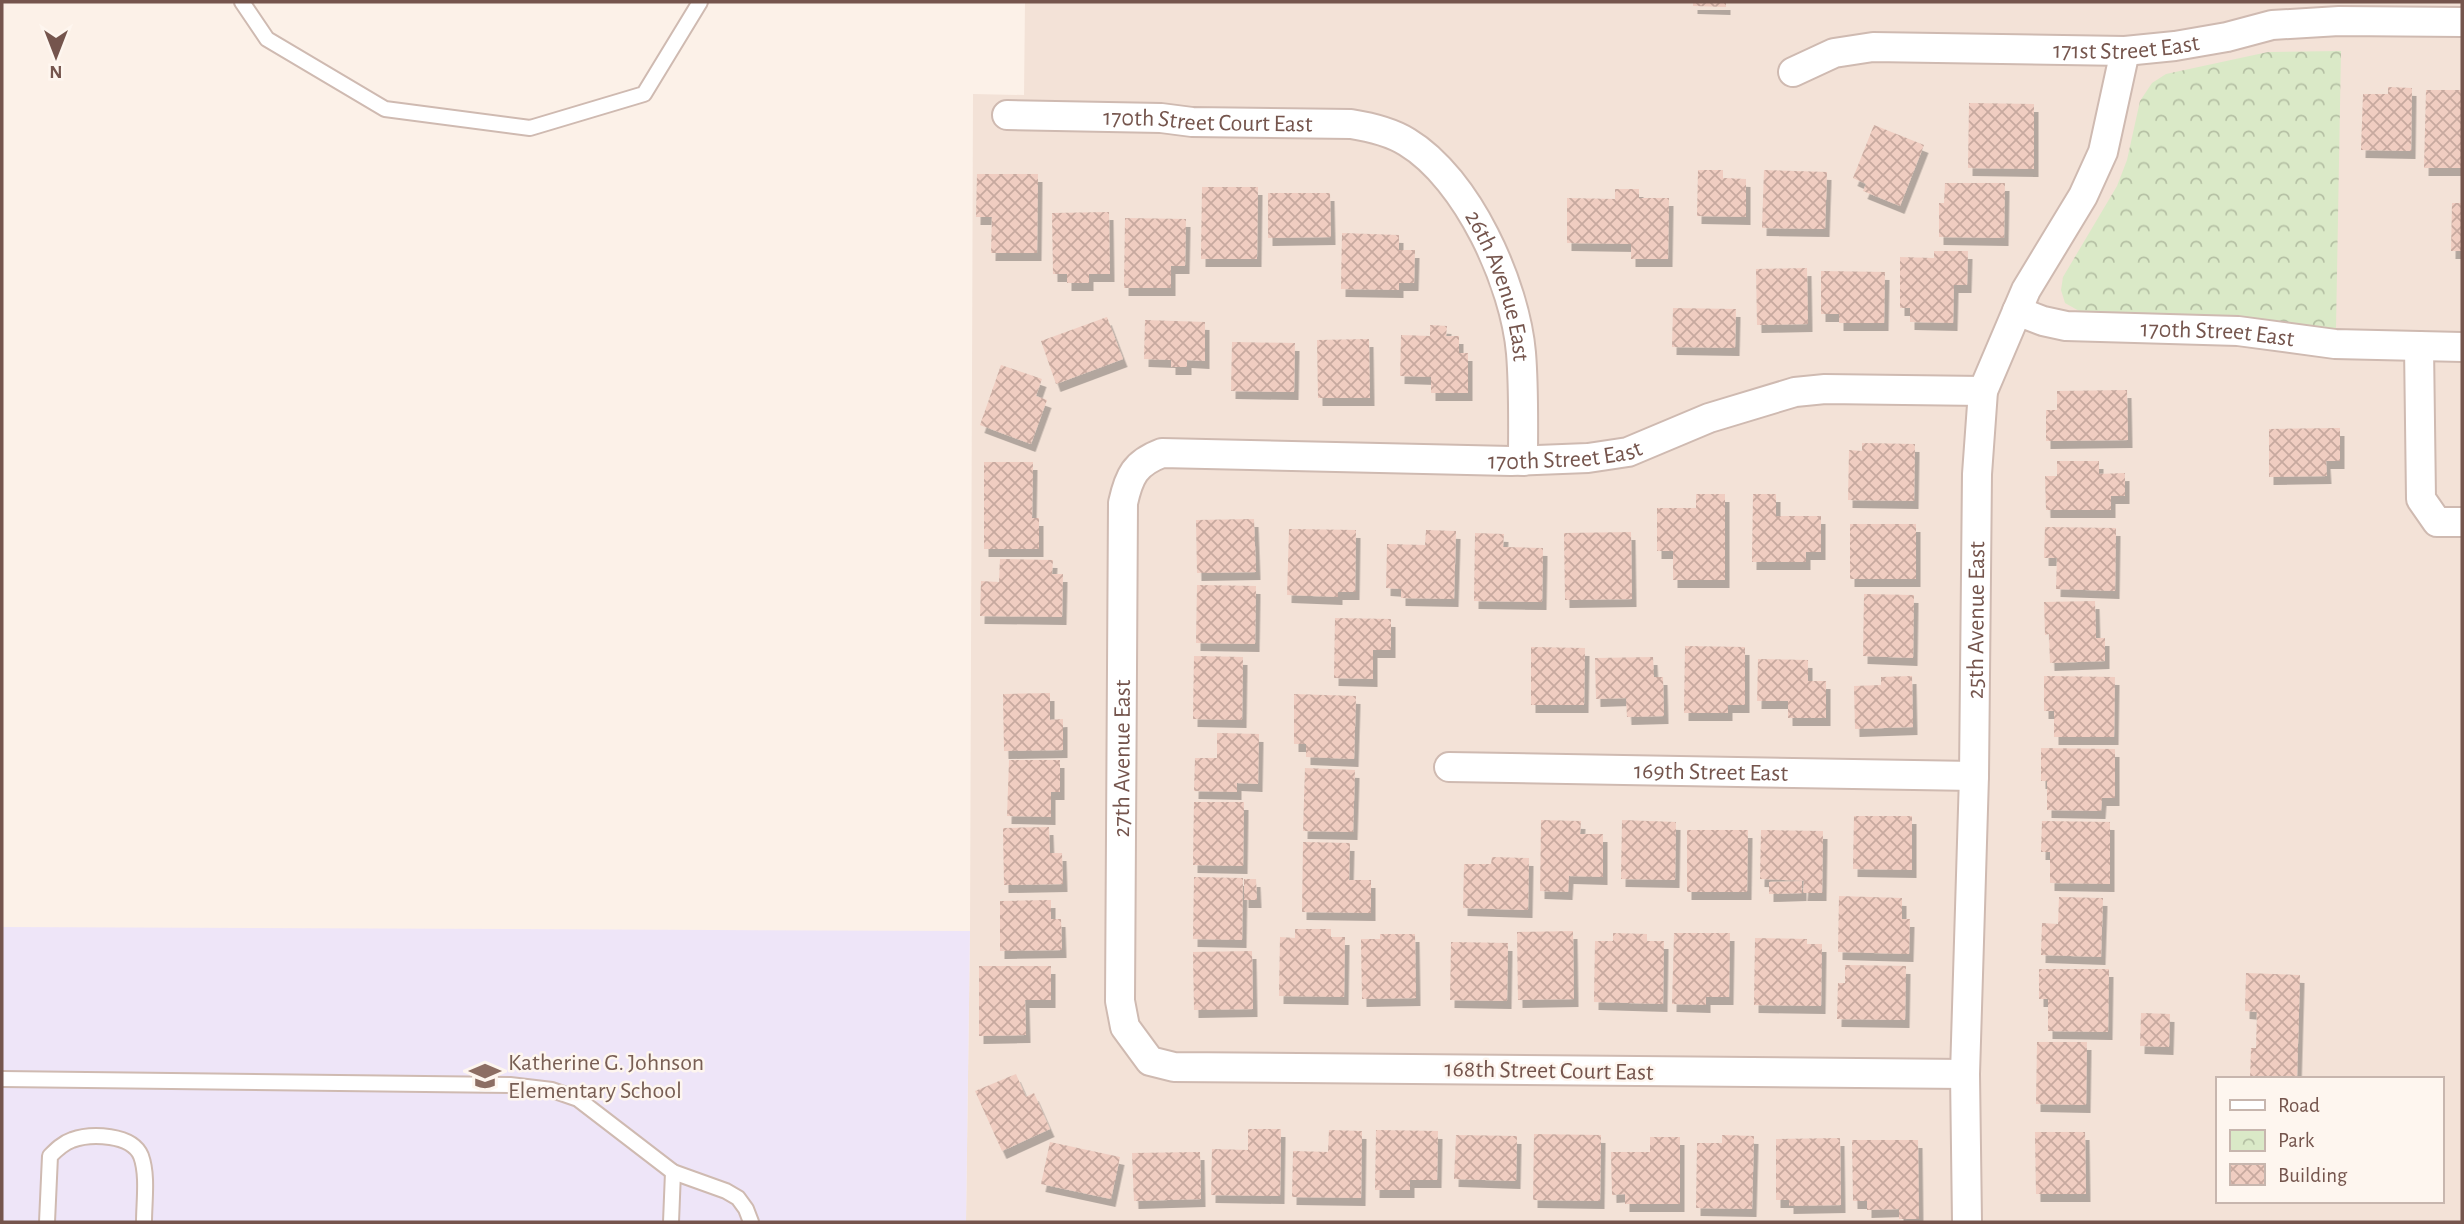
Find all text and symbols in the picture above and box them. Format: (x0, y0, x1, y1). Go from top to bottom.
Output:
north arrow (21, 21, 91, 91)
street label: 171st Street East (2053, 31, 2201, 64)
text: N (49, 62, 63, 81)
street label: 170th Street Court East (1103, 106, 1313, 137)
street label: 26th Avenue East (1460, 206, 1533, 363)
street label: 170th Street East (2140, 317, 2296, 351)
street label: 170th Street East (1488, 436, 1646, 474)
street label: 25th Avenue East (1964, 541, 1989, 699)
street label: 27th Avenue East (1110, 679, 1135, 837)
street label: 169th Street East (1634, 759, 1789, 786)
place label: Katherine G. Johnson Elementary School (508, 1051, 704, 1103)
street label: 168th Street Court East (1444, 1057, 1654, 1085)
school or university icon: Katherine G. Johnson Elementary School (468, 1059, 502, 1093)
legend (2216, 1077, 2443, 1203)
text: Road (2278, 1095, 2320, 1116)
text: Park (2278, 1130, 2315, 1151)
text: Building (2278, 1165, 2348, 1186)

